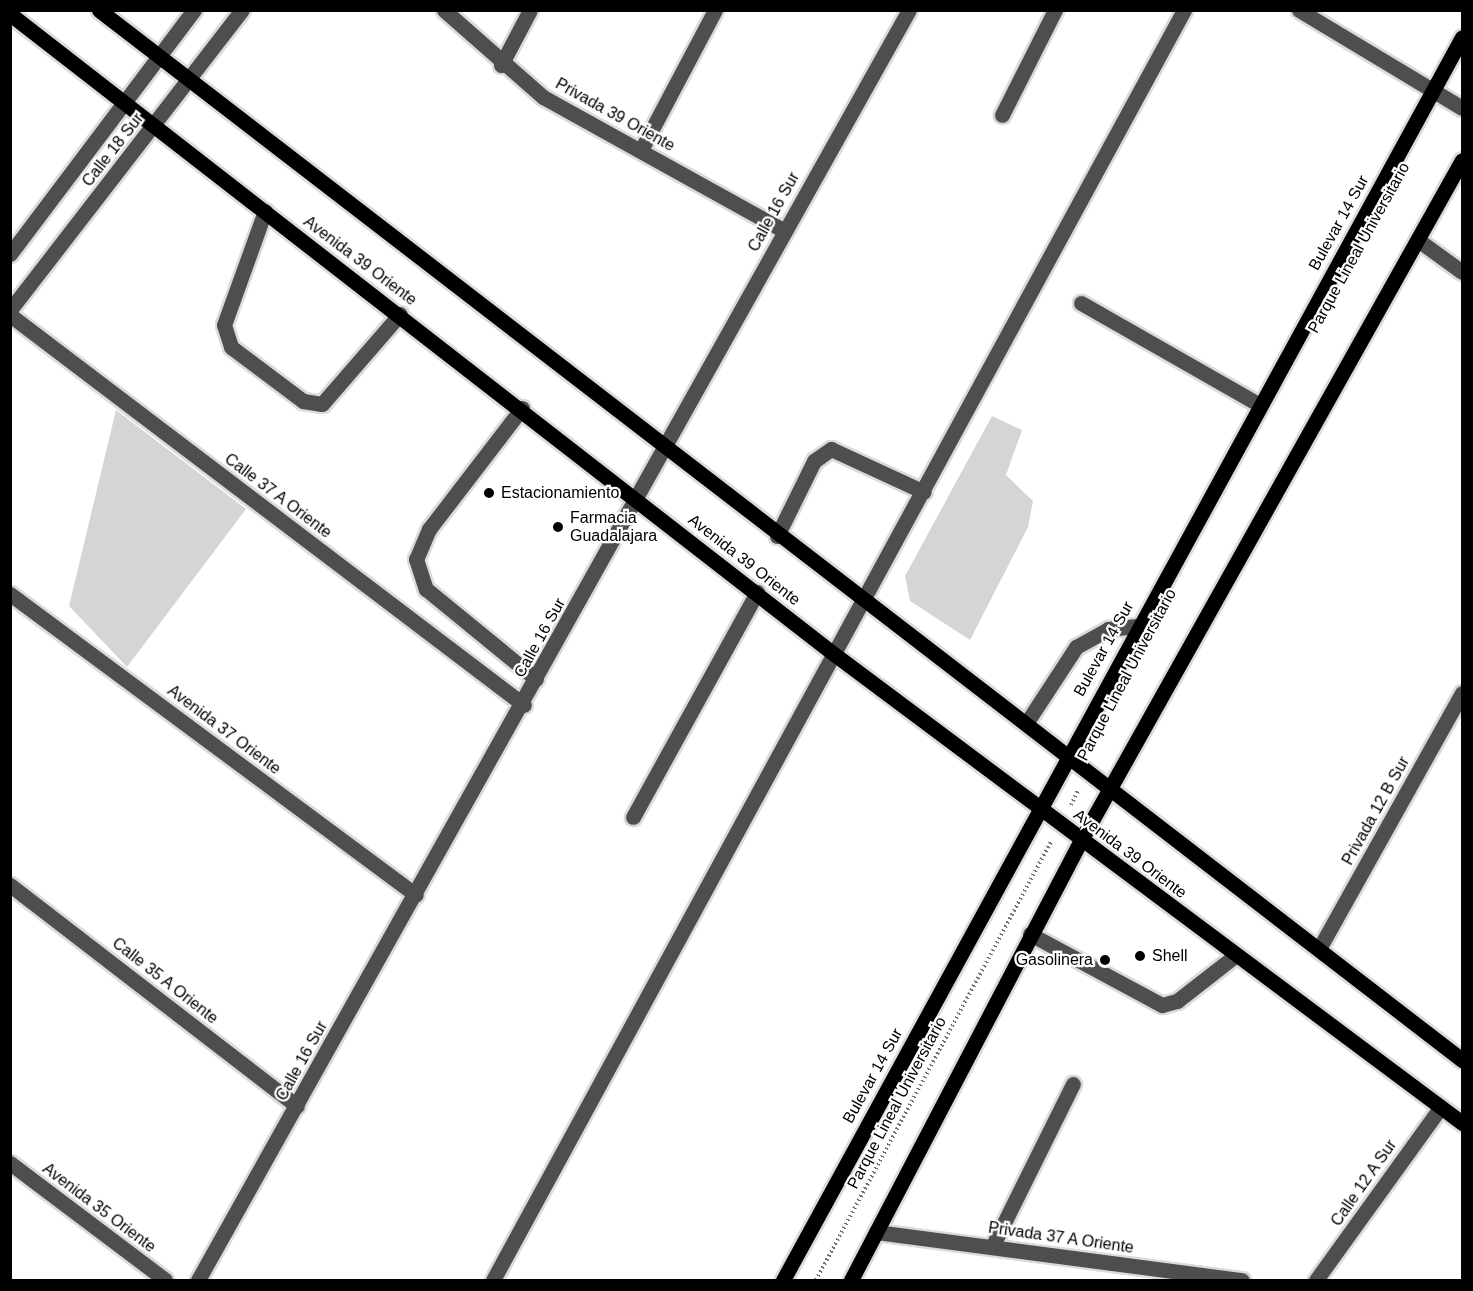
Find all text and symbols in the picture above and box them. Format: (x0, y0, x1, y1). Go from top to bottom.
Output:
street label: Privada 39 Oriente (552, 74, 678, 156)
street label: Calle 18 Sur (78, 109, 148, 191)
street label: Parque Lineal Universitario (1304, 159, 1414, 337)
street label: Calle 16 Sur (744, 169, 804, 255)
street label: Bulevar 14 Sur (1305, 172, 1373, 274)
street label: Avenida 39 Oriente (300, 212, 420, 310)
street label: Calle 37 A Oriente (220, 449, 336, 543)
place label: Estacionamiento (501, 483, 619, 503)
marker: Estacionamiento (482, 486, 496, 500)
place label: Farmacia Guadalajara (570, 508, 657, 546)
street label: Avenida 39 Oriente (684, 510, 804, 610)
marker: Farmacia Guadalajara (551, 520, 565, 534)
street label: Parque Lineal Universitario (1073, 586, 1181, 764)
street label: Calle 16 Sur (510, 595, 570, 681)
street label: Bulevar 14 Sur (1070, 598, 1138, 700)
street label: Avenida 37 Oriente (164, 681, 284, 779)
street label: Privada 12 B Sur (1338, 753, 1414, 869)
street label: Avenida 39 Oriente (1070, 805, 1190, 903)
street label: Calle 35 A Oriente (108, 933, 222, 1029)
place label: Shell (1152, 946, 1188, 966)
marker: Shell (1133, 949, 1147, 963)
place label: Gasolinera (1016, 950, 1093, 970)
marker: Gasolinera (1098, 953, 1112, 967)
street label: Parque Lineal Universitario (843, 1014, 951, 1192)
street label: Calle 16 Sur (272, 1018, 332, 1104)
street label: Bulevar 14 Sur (839, 1025, 907, 1127)
street label: Calle 12 A Sur (1327, 1135, 1401, 1231)
street label: Avenida 35 Oriente (39, 1159, 159, 1257)
street label: Privada 37 A Oriente (986, 1218, 1136, 1258)

